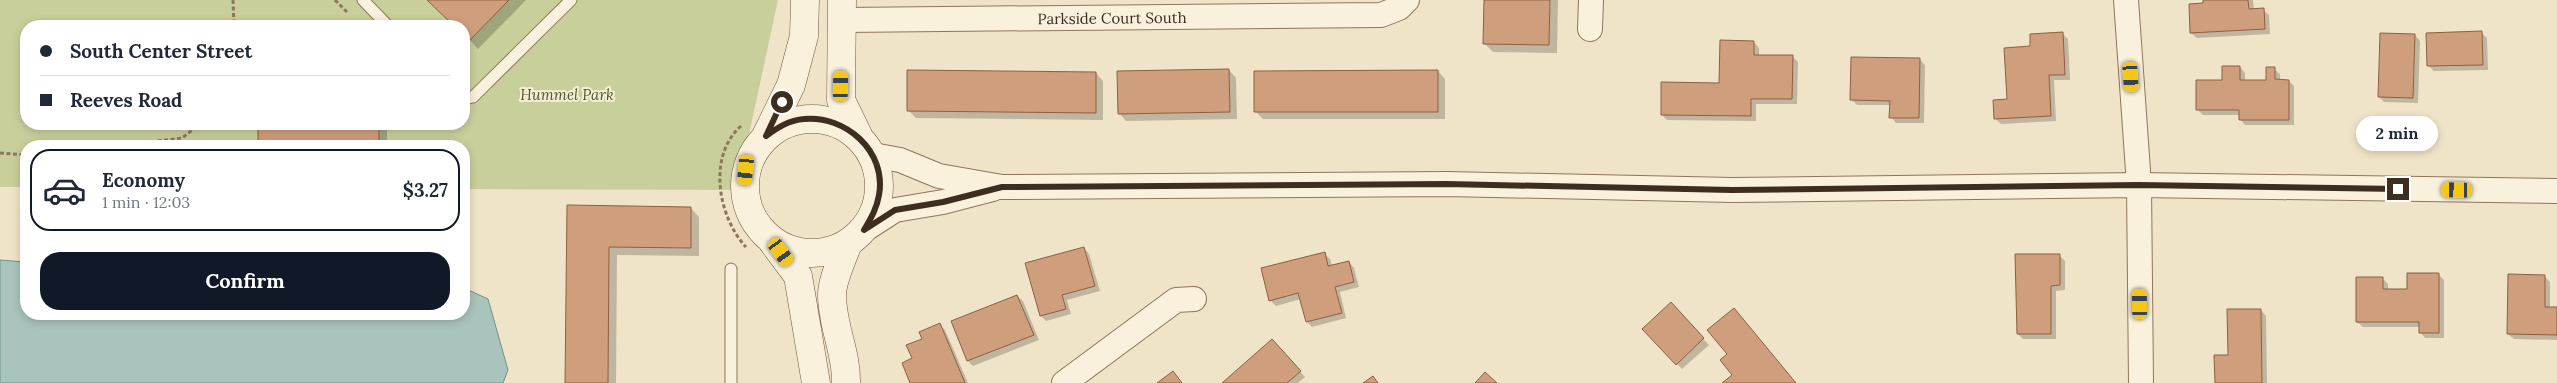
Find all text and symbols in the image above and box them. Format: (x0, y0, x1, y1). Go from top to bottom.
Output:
street label: Parkside Court South (1037, 7, 1187, 28)
text: South Center Street (70, 39, 252, 63)
car (2122, 62, 2139, 92)
car (833, 71, 848, 101)
park label: Hummel Park (520, 85, 614, 104)
text: Reeves Road (70, 88, 182, 112)
route start (771, 91, 793, 113)
callout: 2 min (2357, 116, 2439, 152)
text: 2 min (2376, 123, 2418, 143)
car (736, 154, 755, 186)
icon: car (42, 168, 87, 213)
text: Economy (102, 168, 185, 192)
text: $3.27 (403, 178, 448, 202)
route end (2387, 178, 2409, 200)
car (2441, 182, 2472, 198)
text: 1 min · 12:03 (102, 192, 190, 212)
car (766, 235, 795, 269)
button: Confirm (40, 252, 450, 310)
car (2132, 289, 2147, 319)

